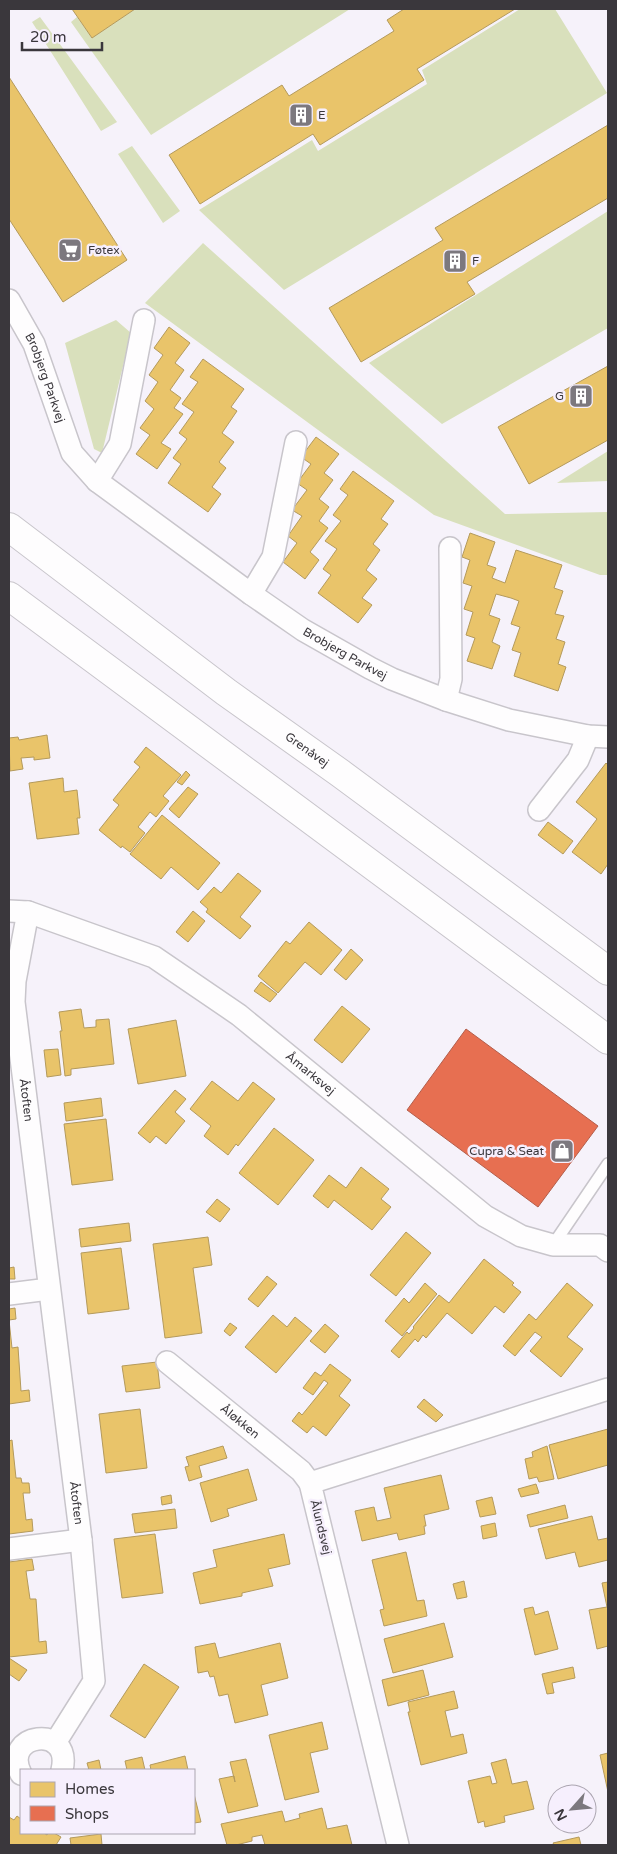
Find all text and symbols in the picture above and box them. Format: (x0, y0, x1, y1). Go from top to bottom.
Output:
scale bar (22, 20, 102, 52)
text: 20 m (30, 28, 67, 46)
building icon: E (288, 102, 314, 128)
place label: E (318, 108, 326, 122)
supermarket icon: Føtex (57, 237, 83, 263)
place label: Føtex (88, 243, 120, 257)
building icon: F (442, 248, 468, 274)
place label: F (472, 254, 479, 268)
street label: Brobjerg Parkvej (22, 330, 68, 424)
building icon: G (568, 383, 594, 409)
place label: G (555, 389, 564, 403)
street label: Brobjerg Parkvej (300, 624, 390, 682)
street label: Grenåvej (282, 729, 332, 770)
street label: Åmarksvej (283, 1049, 338, 1098)
street label: Åtoften (17, 1078, 36, 1122)
shop icon: Cupra & Seat (549, 1138, 575, 1164)
place label: Cupra & Seat (469, 1144, 544, 1158)
street label: Åløkken (218, 1401, 262, 1441)
street label: Åtoften (67, 1480, 86, 1525)
street label: Ålundsvej (307, 1498, 335, 1556)
legend (20, 1769, 195, 1834)
text: Homes (65, 1780, 115, 1798)
north arrow (547, 1784, 597, 1834)
text: Shops (65, 1805, 109, 1823)
text: N (551, 1806, 571, 1824)

